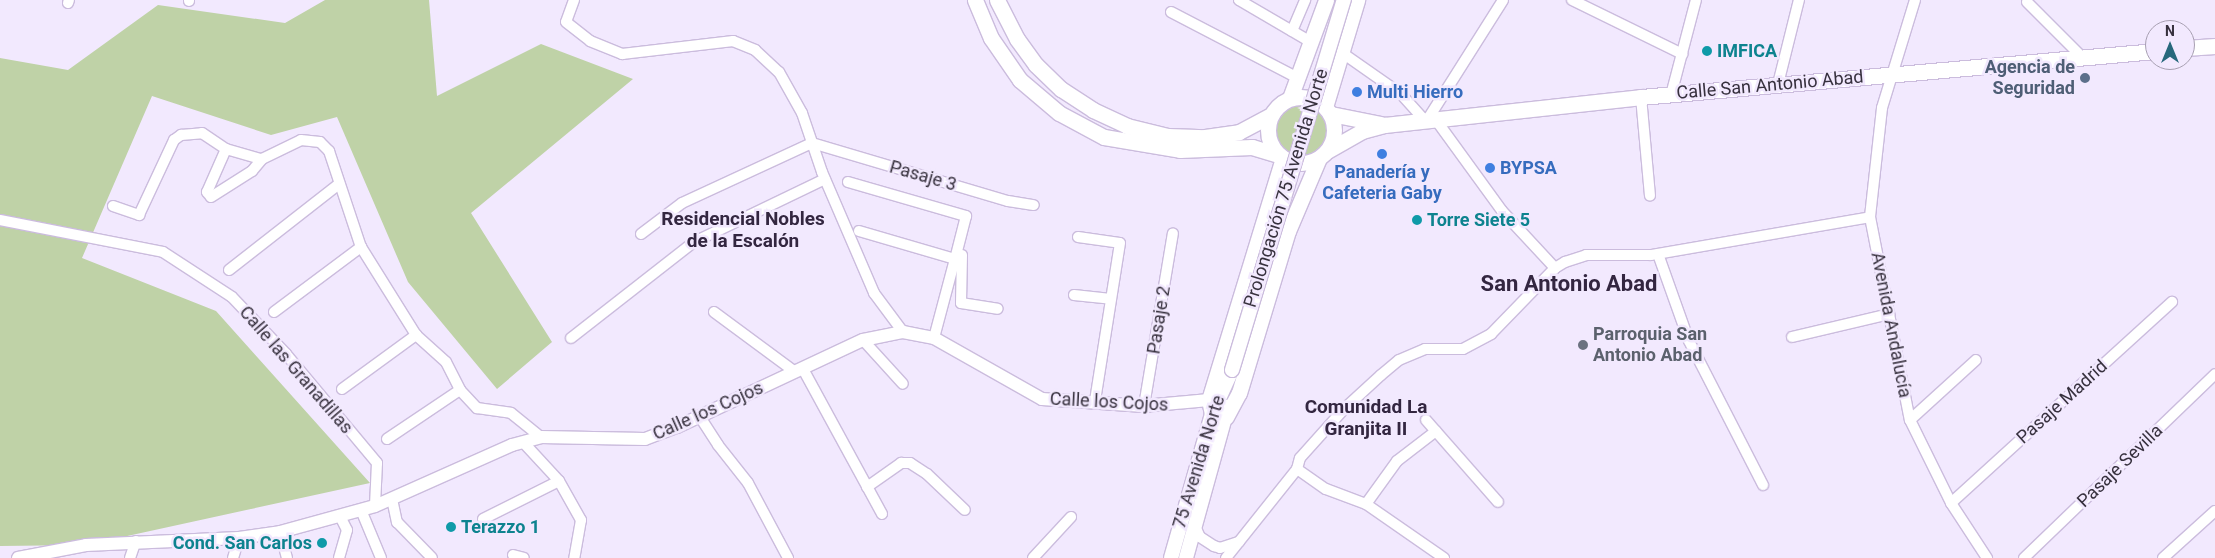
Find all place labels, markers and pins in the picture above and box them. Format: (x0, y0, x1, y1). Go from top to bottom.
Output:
place label: IMFICA (1717, 40, 1777, 62)
marker: IMFICA (1701, 45, 1713, 57)
place label: Agencia de Seguridad (1985, 57, 2075, 100)
marker: Agencia de Seguridad (2079, 72, 2091, 84)
place label: Multi Hierro (1367, 81, 1463, 103)
marker: Multi Hierro (1351, 86, 1363, 98)
marker: Panadería y Cafeteria Gaby (1376, 148, 1388, 160)
place label: BYPSA (1500, 157, 1557, 179)
place label: Panadería y Cafeteria Gaby (1322, 162, 1442, 204)
marker: BYPSA (1484, 162, 1496, 174)
place label: Torre Siete 5 (1427, 209, 1530, 231)
marker: Torre Siete 5 (1411, 214, 1423, 226)
place label: Parroquia San Antonio Abad (1593, 324, 1707, 366)
marker: Parroquia San Antonio Abad (1577, 339, 1589, 351)
place label: Terazzo 1 (461, 516, 540, 538)
marker: Terazzo 1 (445, 521, 457, 533)
place label: Cond. San Carlos (173, 532, 312, 554)
marker: Cond. San Carlos (316, 537, 328, 549)

